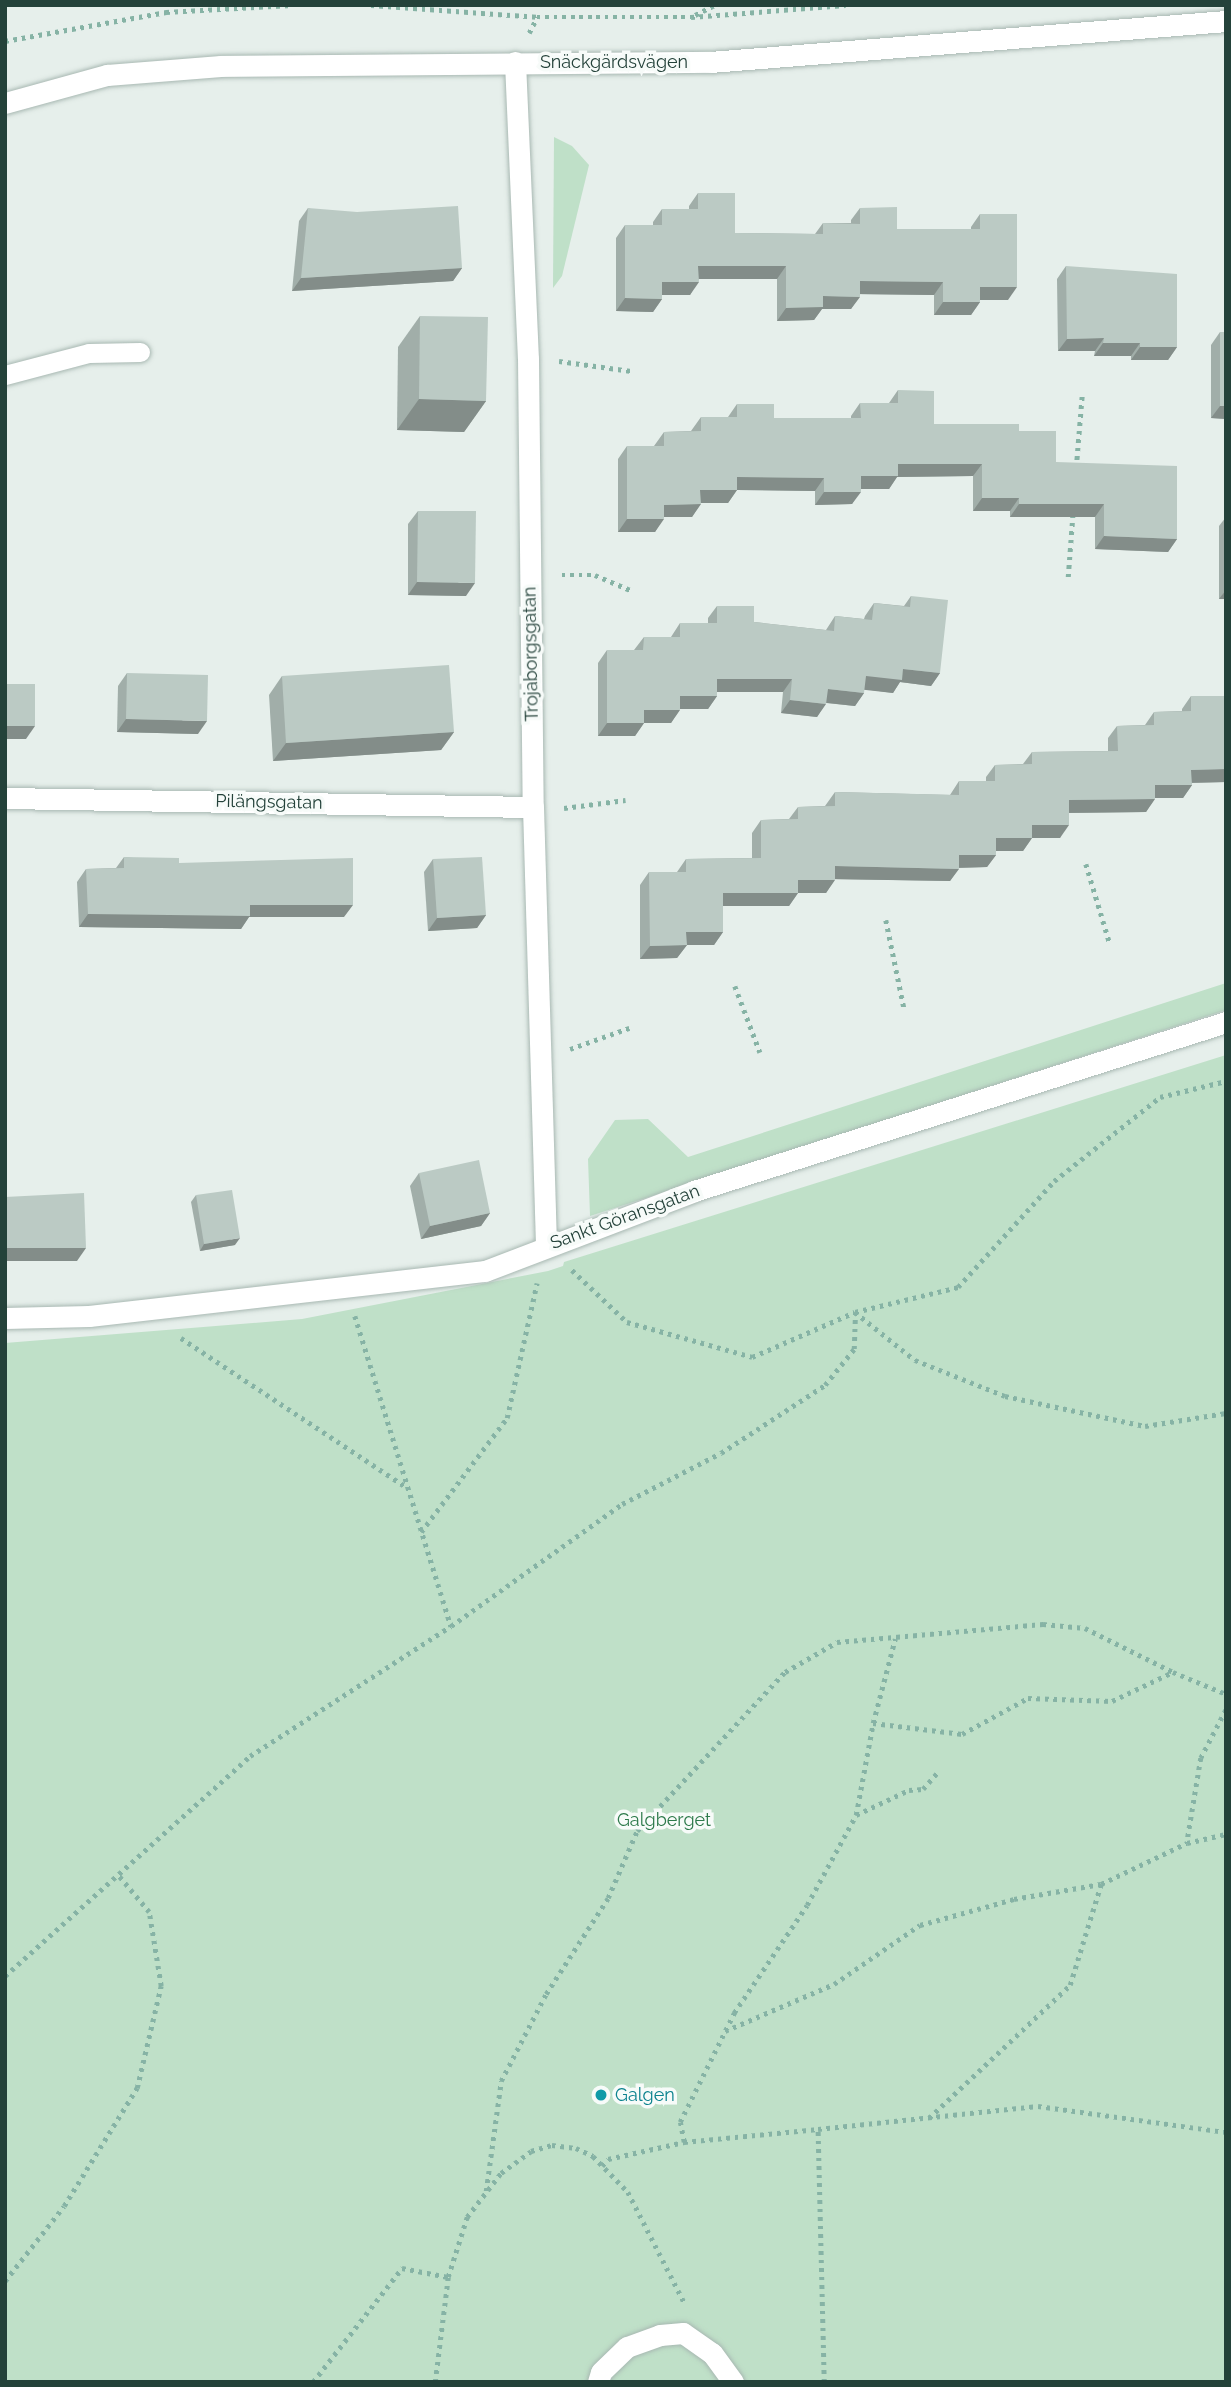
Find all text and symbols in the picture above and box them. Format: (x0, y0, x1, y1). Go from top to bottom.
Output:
street label: Snäckgärdsvägen (540, 51, 688, 73)
street label: Trojaborgsgatan (519, 586, 543, 722)
street label: Pilängsgatan (215, 790, 323, 814)
street label: Sankt Göransgatan (547, 1180, 703, 1254)
park label: Galgberget (617, 1809, 711, 1831)
place label: Galgen (615, 2084, 675, 2106)
marker: Galgen (593, 2087, 609, 2103)

